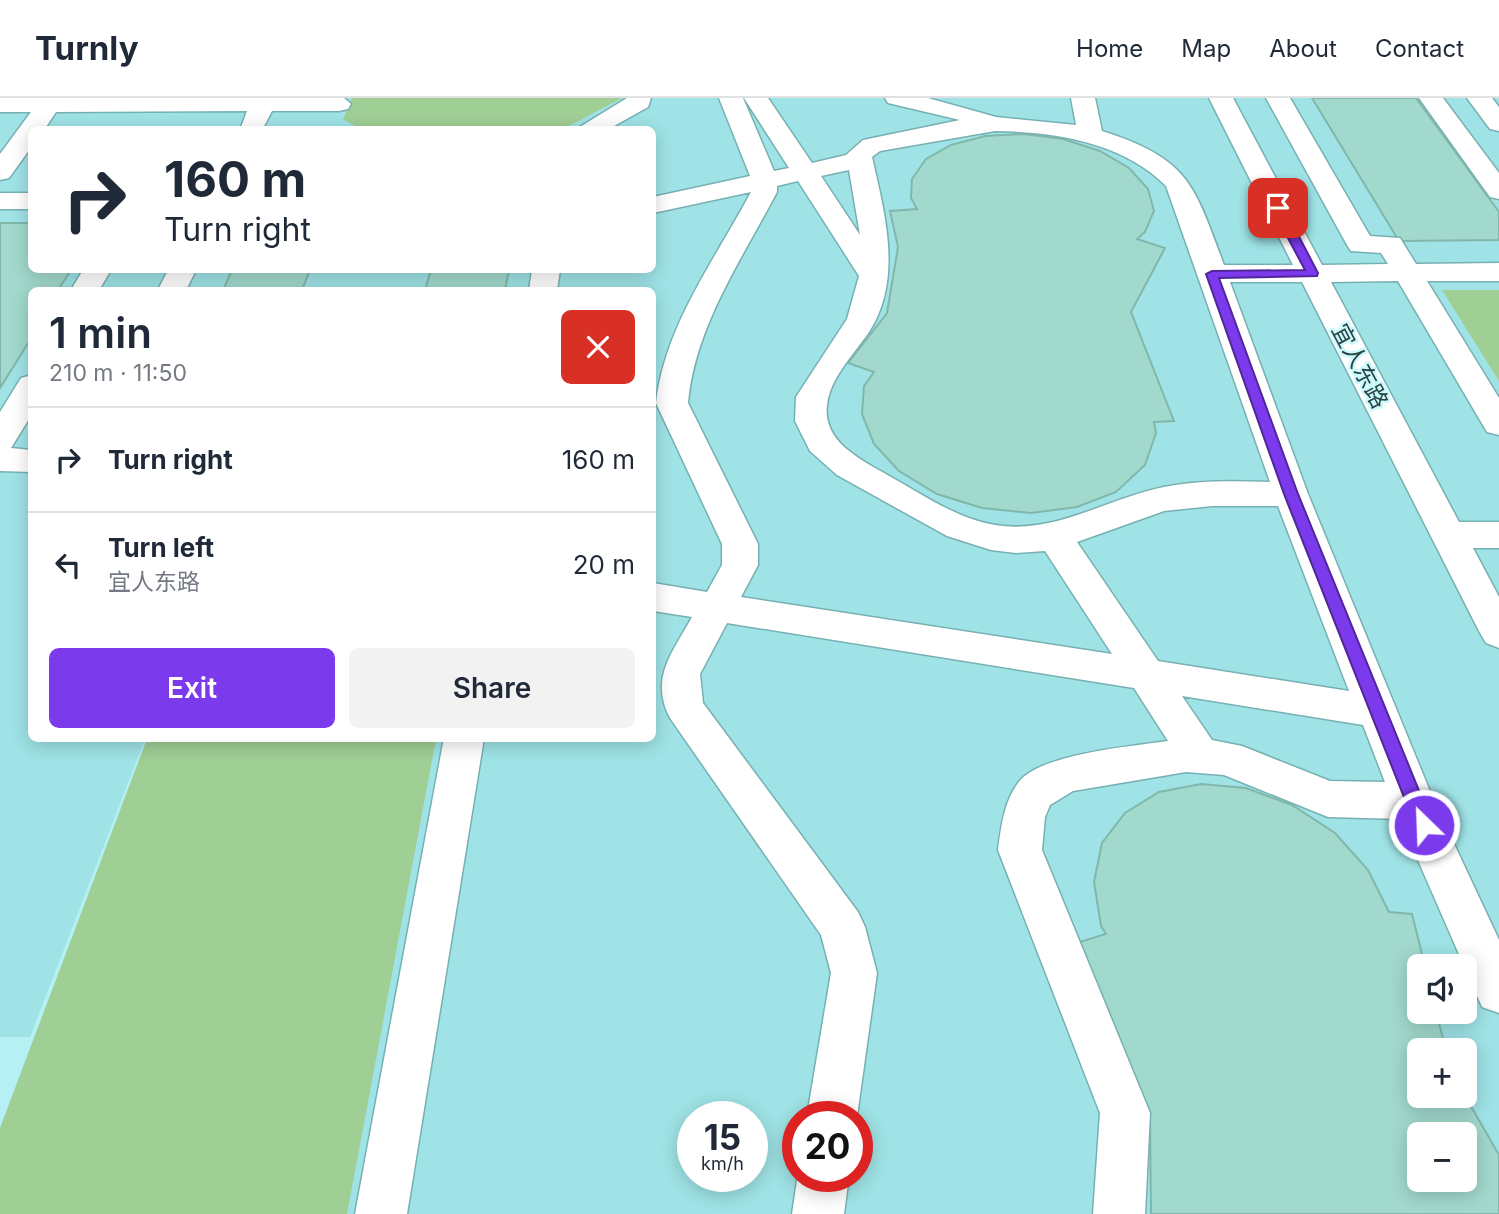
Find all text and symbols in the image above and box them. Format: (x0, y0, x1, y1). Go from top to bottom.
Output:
text: Turnly (35, 28, 139, 68)
text: Home (1076, 34, 1143, 63)
text: Map (1181, 34, 1231, 63)
text: About (1269, 34, 1337, 63)
text: Contact (1375, 34, 1464, 63)
text: 160 m (164, 150, 306, 209)
icon: right (49, 154, 140, 245)
pin (1248, 178, 1308, 238)
icon: arrive (1259, 189, 1297, 227)
text: Turn right (164, 210, 311, 249)
text: 1 min (49, 307, 152, 358)
button: close (561, 310, 635, 384)
street label: 宜人东路 (1326, 319, 1394, 413)
text: 210 m · 11:50 (49, 359, 187, 387)
icon: right (49, 441, 87, 479)
text: Turn right (108, 444, 233, 475)
text: 160 m (562, 444, 635, 475)
text: Turn left (108, 532, 214, 563)
icon: left (49, 546, 87, 584)
text: 20 m (573, 549, 635, 580)
text: 宜人东路 (108, 568, 200, 596)
button: Exit (49, 648, 335, 728)
button: Share (349, 648, 635, 728)
position arrow (1387, 788, 1461, 862)
map controls (1407, 954, 1477, 1192)
button: sound (1407, 954, 1477, 1024)
button: + (1407, 1038, 1477, 1108)
speed limit sign: 20 (782, 1101, 873, 1192)
text: 15 (704, 1116, 741, 1158)
button: − (1407, 1122, 1477, 1192)
text: km/h (701, 1153, 744, 1174)

